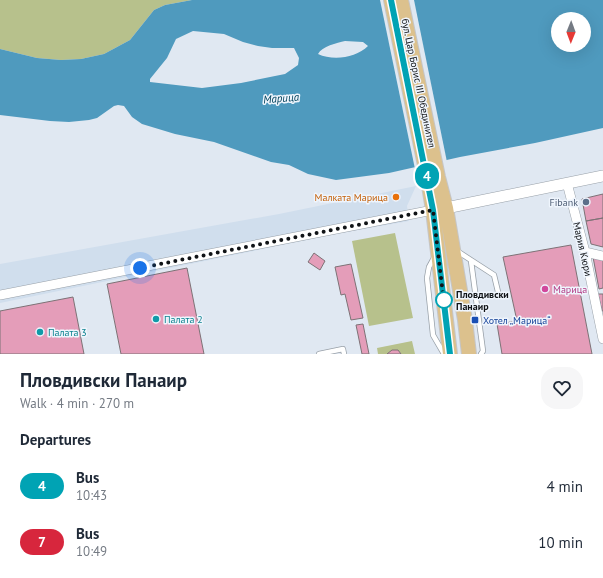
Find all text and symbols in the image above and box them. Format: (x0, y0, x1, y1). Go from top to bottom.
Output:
north arrow (551, 12, 591, 52)
map controls (551, 12, 591, 52)
street label: бул. Цар Борис III Обединител (398, 17, 439, 149)
water label: Марица (262, 89, 300, 107)
line badge: 4 (414, 163, 440, 189)
text: 4 (423, 167, 431, 185)
place label: Малката Марица (315, 191, 388, 204)
marker: Малката Марица (391, 192, 401, 202)
place label: Fibank (550, 196, 578, 209)
marker: Fibank (581, 197, 591, 207)
street label: Мария Кюри (570, 221, 595, 278)
your location (130, 258, 150, 278)
place label: Марица (553, 283, 587, 296)
marker: Марица (540, 284, 550, 294)
place label: Пловдивски Панаир (456, 288, 509, 313)
marker: Пловдивски Панаир (435, 291, 453, 309)
place label: Палата 2 (164, 313, 203, 326)
marker: Палата 2 (151, 314, 161, 324)
place label: Хотел „Марица“ (483, 314, 551, 327)
marker: Хотел „Марица“ (470, 315, 480, 325)
place label: Палата 3 (48, 326, 87, 339)
marker: Палата 3 (35, 327, 45, 337)
button: heart (541, 367, 583, 409)
text: Пловдивски Панаир (20, 368, 187, 392)
text: Walk · 4 min · 270 m (20, 395, 134, 412)
text: Departures (20, 430, 91, 449)
text: Bus (76, 468, 99, 487)
text: 4 (38, 477, 46, 495)
text: 4 min (546, 477, 583, 496)
text: 10:43 (76, 487, 107, 504)
text: Bus (76, 524, 99, 543)
text: 7 (38, 533, 46, 551)
text: 10 min (538, 533, 583, 552)
text: 10:49 (76, 543, 107, 560)

